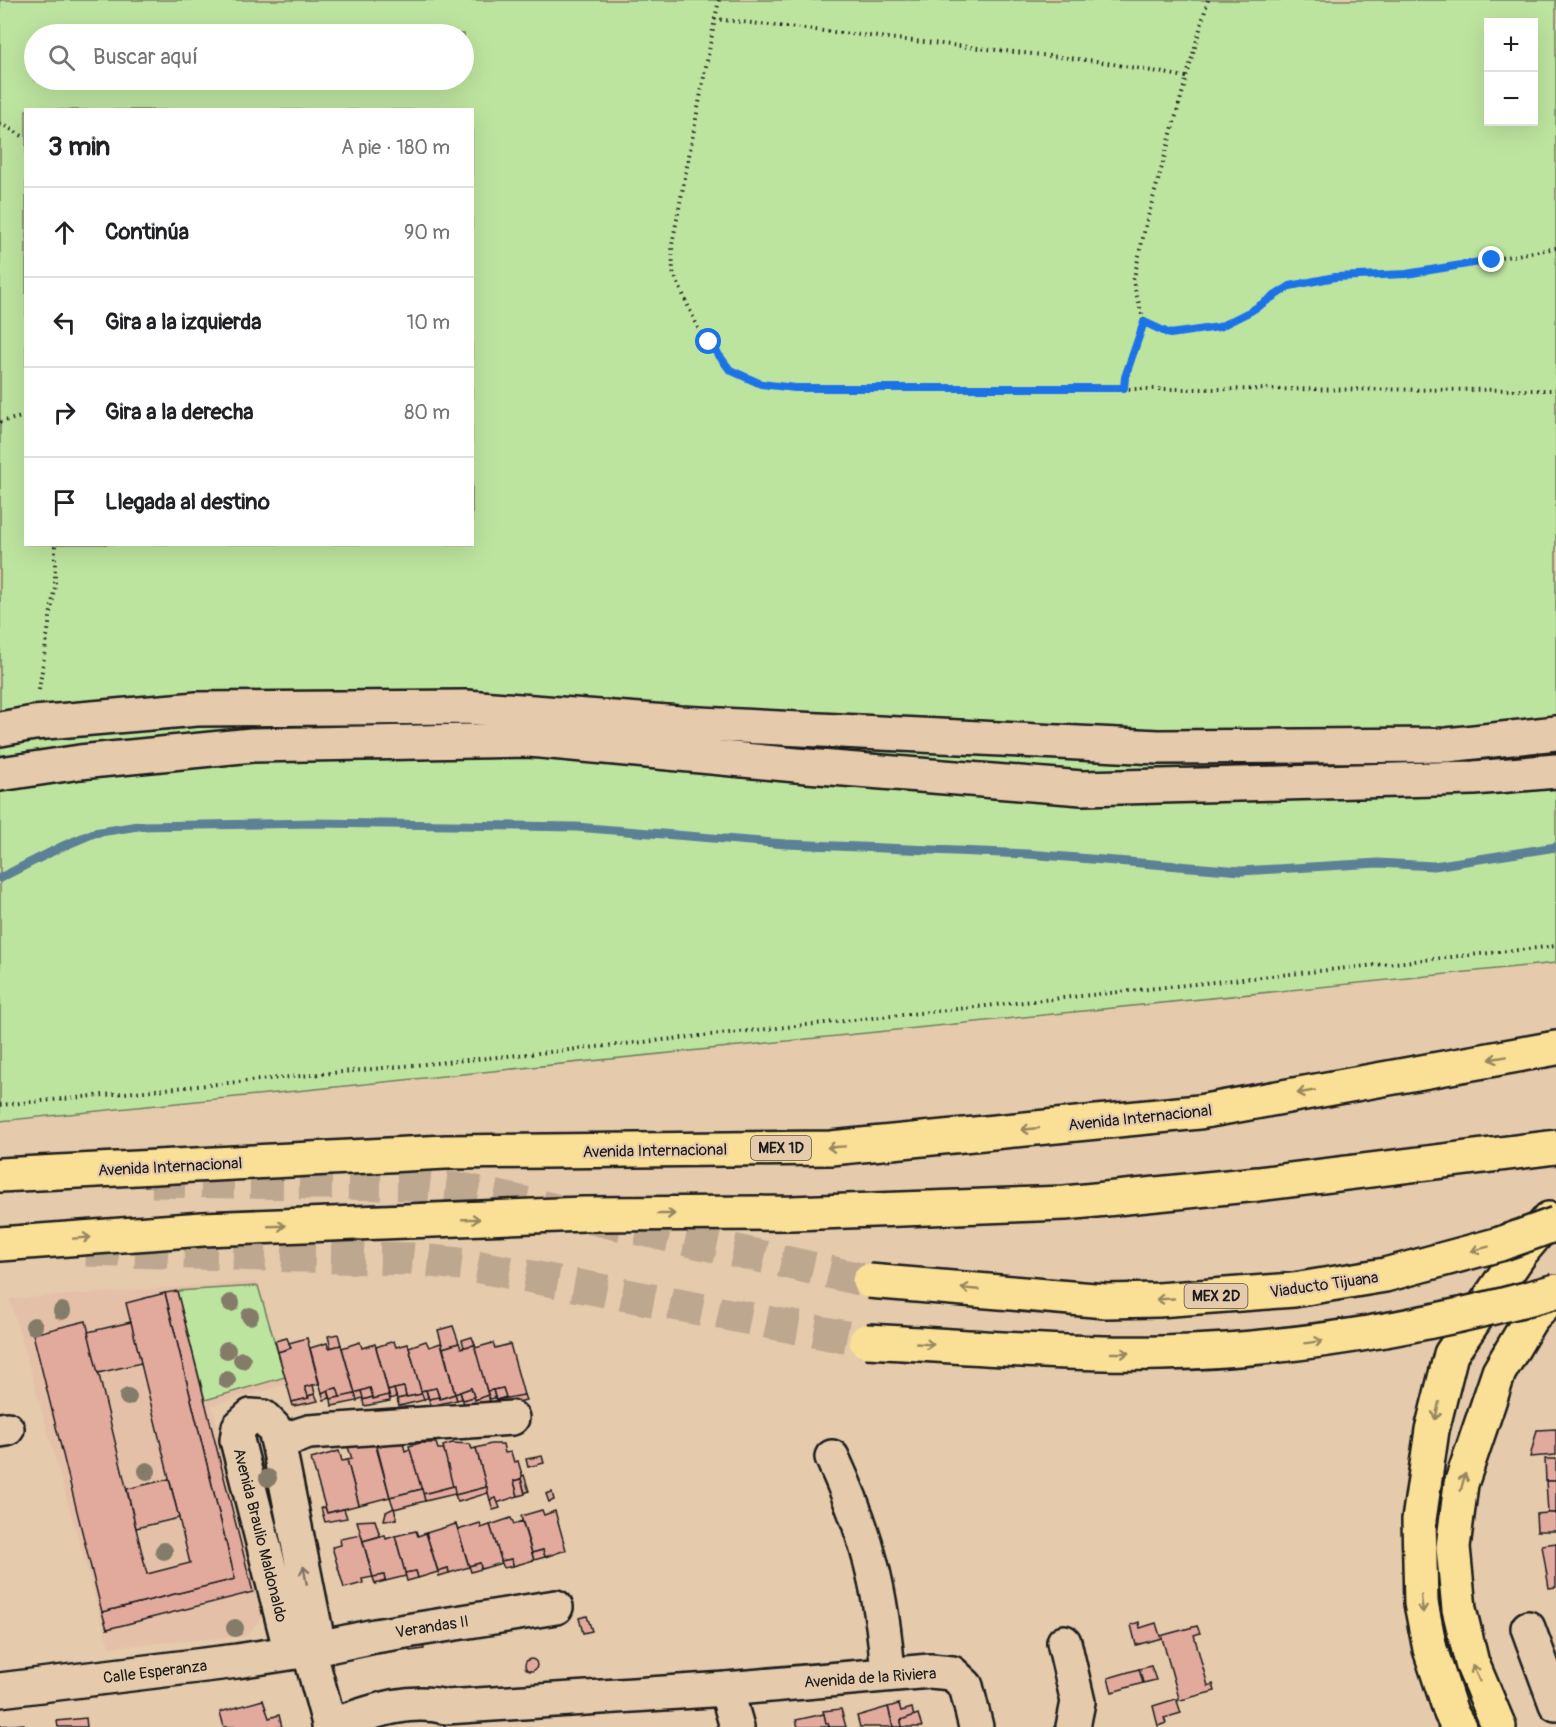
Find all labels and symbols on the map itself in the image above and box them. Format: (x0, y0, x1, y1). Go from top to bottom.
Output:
route end (1478, 246, 1504, 272)
route start (695, 328, 721, 354)
one-way arrow (1489, 1053, 1509, 1064)
one-way arrow (1297, 1087, 1317, 1098)
street label: Avenida Internacional (1067, 1100, 1213, 1135)
one-way arrow (1021, 1124, 1041, 1135)
road number: MEX 1D (751, 1136, 811, 1160)
street label: Avenida Internacional (583, 1140, 727, 1162)
one-way arrow (826, 1142, 846, 1153)
street label: Avenida Internacional (97, 1153, 243, 1181)
one-way arrow (656, 1208, 676, 1219)
one-way arrow (461, 1213, 481, 1224)
one-way arrow (266, 1221, 286, 1232)
one-way arrow (71, 1232, 91, 1243)
one-way arrow (1471, 1244, 1490, 1255)
street label: Viaducto Tijuana (1269, 1267, 1380, 1302)
one-way arrow (961, 1284, 980, 1295)
road number: MEX 2D (1184, 1284, 1248, 1308)
one-way arrow (1155, 1294, 1175, 1305)
one-way arrow (1304, 1337, 1323, 1348)
one-way arrow (914, 1339, 934, 1350)
one-way arrow (1109, 1347, 1129, 1359)
one-way arrow (1430, 1401, 1442, 1420)
street label: Avenida Braulio Maldonaldo (229, 1446, 291, 1625)
one-way arrow (1457, 1472, 1469, 1491)
one-way arrow (299, 1566, 310, 1585)
one-way arrow (1417, 1594, 1428, 1614)
street label: Verandas II (394, 1611, 470, 1643)
street label: Calle Esperanza (102, 1656, 208, 1688)
street label: Avenida de la Riviera (803, 1663, 937, 1693)
one-way arrow (1470, 1664, 1481, 1683)

